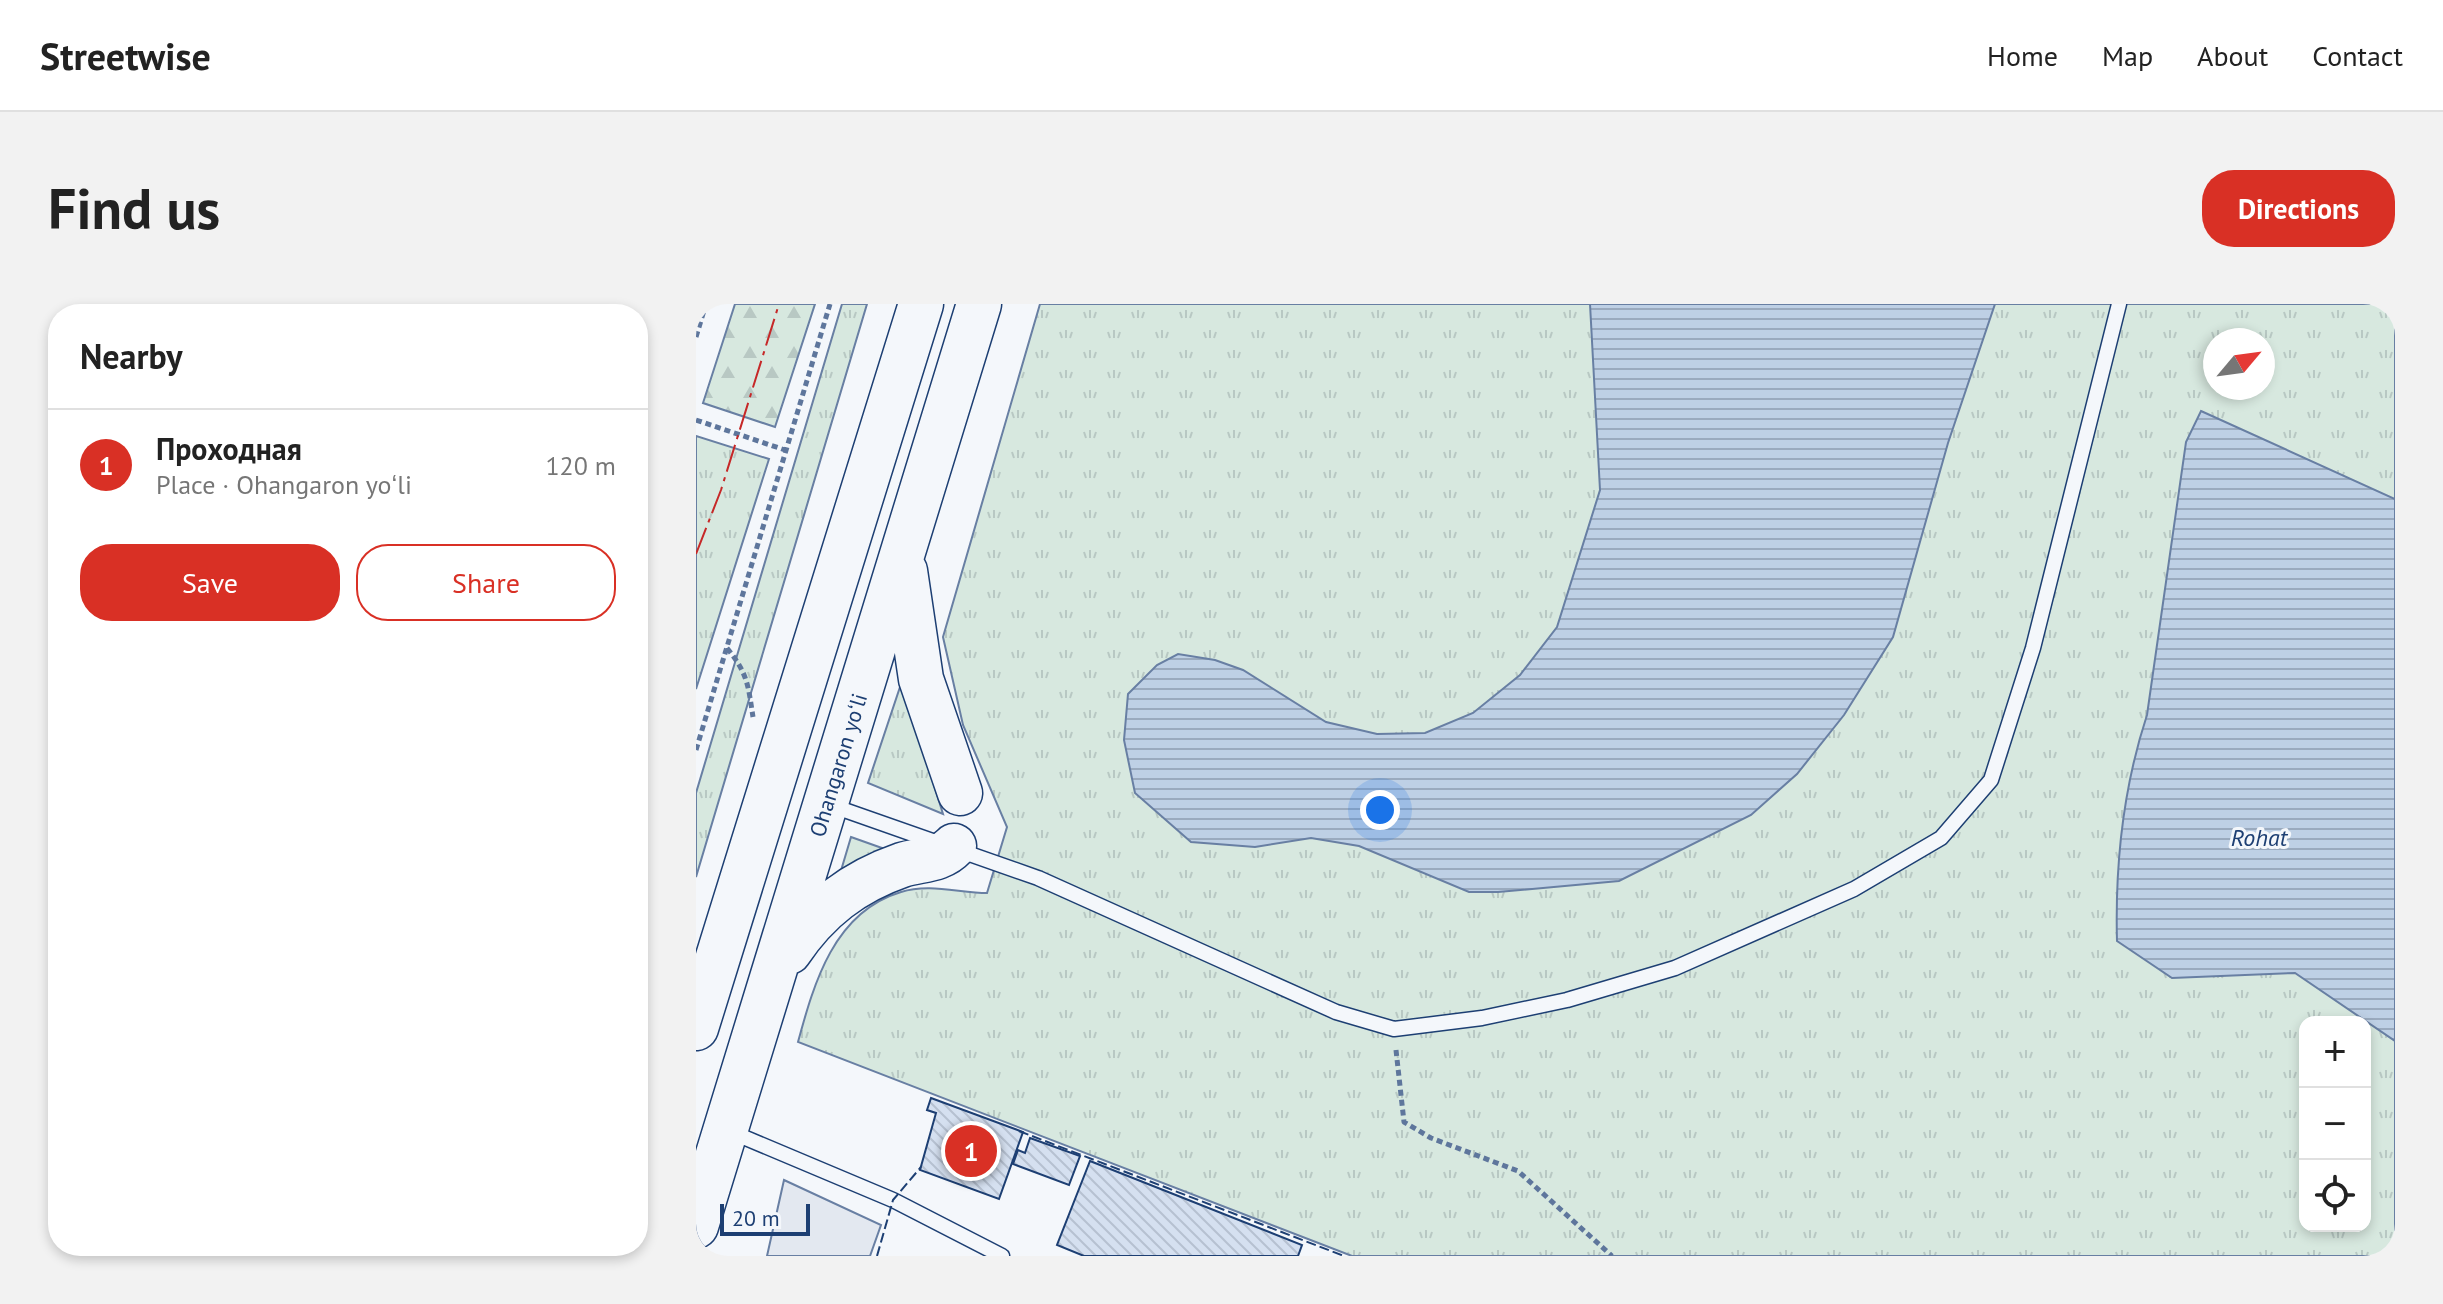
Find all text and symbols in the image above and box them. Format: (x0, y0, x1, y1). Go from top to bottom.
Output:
text: Streetwise (40, 31, 211, 80)
text: Home (1987, 37, 2058, 74)
text: Map (2102, 37, 2153, 74)
text: About (2197, 37, 2268, 74)
text: Contact (2312, 37, 2403, 74)
button: Directions (2202, 170, 2395, 247)
text: Find us (48, 172, 220, 244)
north arrow (2203, 328, 2275, 400)
text: Nearby (80, 334, 182, 378)
text: Проходная (156, 429, 302, 468)
text: 1 (99, 449, 113, 482)
text: 120 m (545, 449, 616, 482)
text: Place · Ohangaron yoʻli (156, 468, 412, 501)
button: Save (80, 544, 340, 621)
button: Share (356, 544, 616, 621)
street label: Ohangaron yoʻli (803, 690, 873, 840)
your location (1360, 790, 1400, 830)
water label: Rohat (2231, 822, 2289, 853)
map controls (2299, 1016, 2371, 1232)
button: + (2299, 1016, 2371, 1088)
button: − (2299, 1088, 2371, 1160)
pin: 1 (945, 1121, 997, 1181)
button: locate (2299, 1160, 2371, 1232)
scale bar (720, 1200, 810, 1236)
text: 20 m (732, 1204, 780, 1232)

